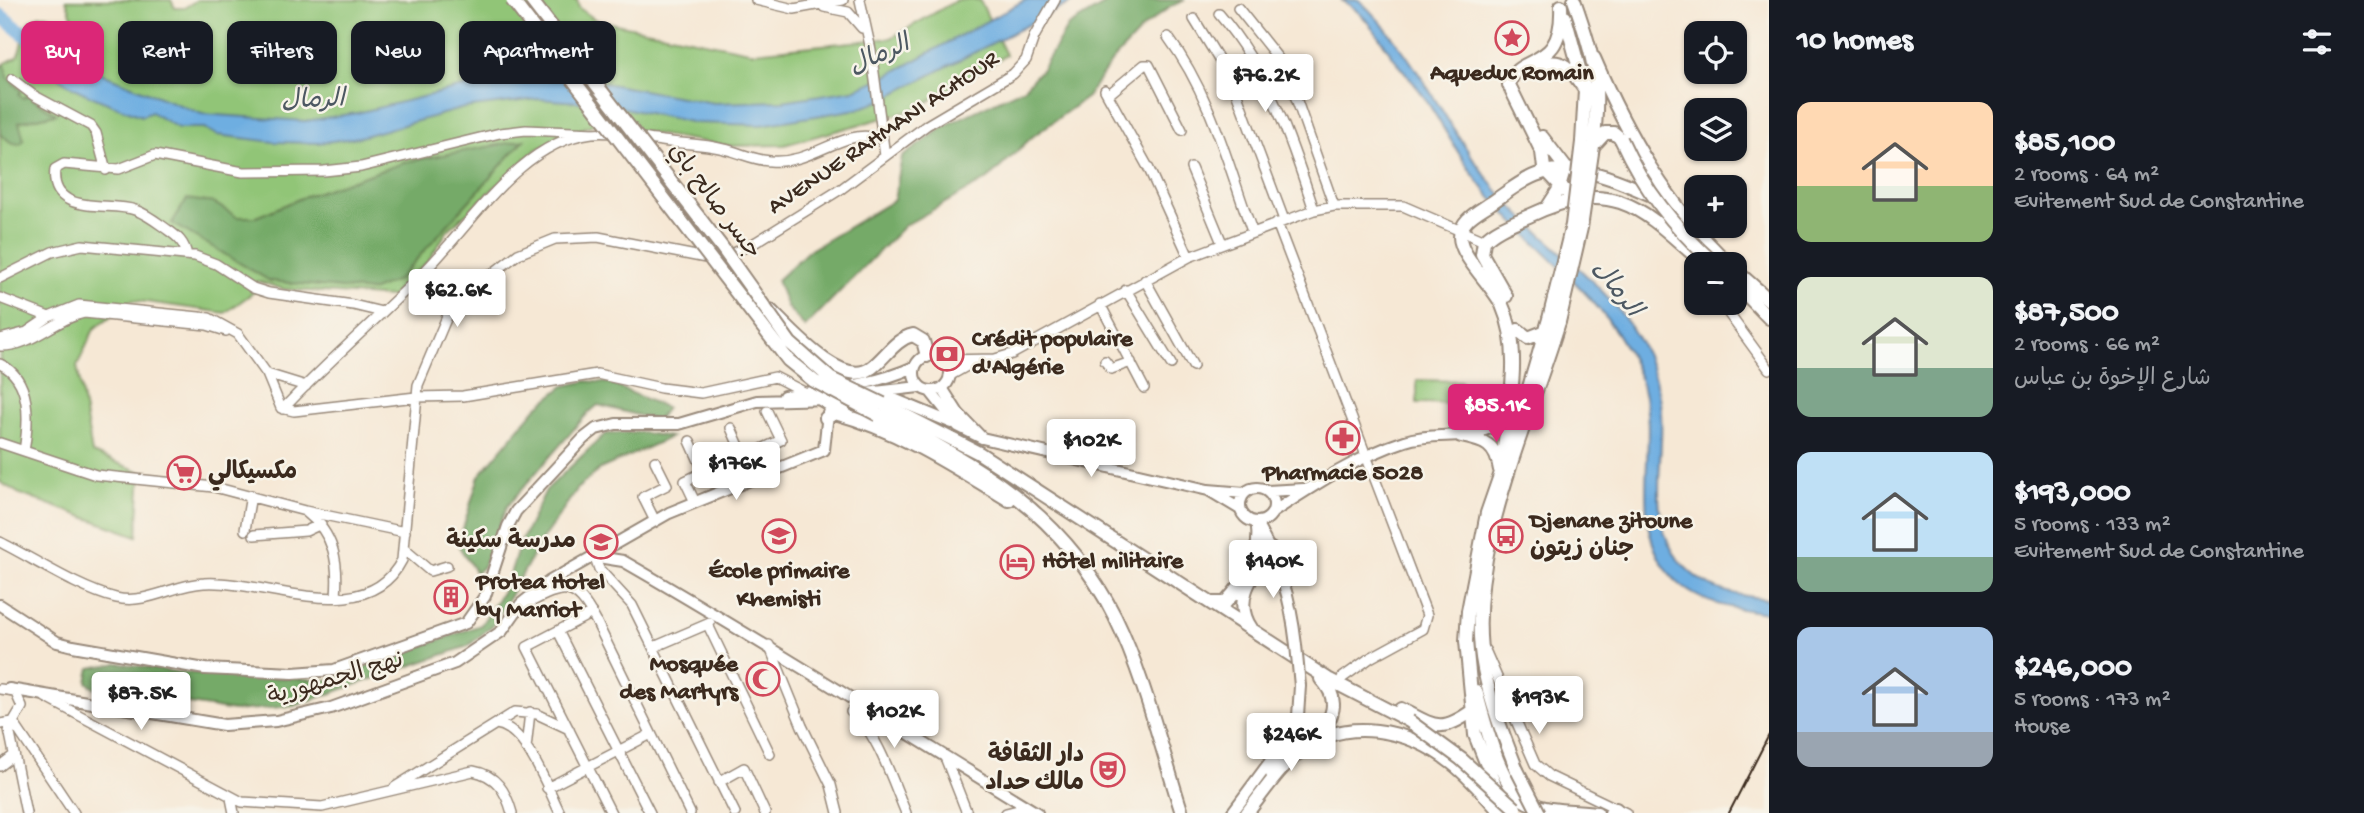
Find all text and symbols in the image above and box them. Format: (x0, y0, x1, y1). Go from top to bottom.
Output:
place icon: Aqueduc Romain (1493, 19, 1531, 57)
chip: Buy (21, 21, 104, 84)
chip: Rent (118, 21, 213, 84)
chip: Filters (227, 21, 337, 84)
chip: New (351, 21, 445, 84)
chip: Apartment (459, 21, 616, 84)
map controls (1684, 21, 1747, 315)
button: locate (1684, 21, 1747, 84)
icon: filters (2298, 23, 2336, 61)
text: 10 homes (1797, 25, 1913, 60)
water label: الرمال (844, 28, 918, 84)
street label: AVENUE RAHMANI ACHOUR (763, 45, 1006, 222)
pin: $76.2K (1208, 54, 1322, 114)
place label: Aqueduc Romain (1429, 60, 1594, 89)
text: $76.2K (1232, 63, 1298, 90)
water label: الرمال (281, 84, 349, 119)
button: layers (1684, 98, 1747, 161)
text: $85,100 (2014, 127, 2115, 162)
icon: home (1853, 130, 1937, 214)
street label: جسر صالح باي (660, 138, 766, 266)
text: 2 rooms · 64 m² (2014, 162, 2159, 189)
button: + (1684, 175, 1747, 238)
text: Evitement Sud de Constantine (2014, 189, 2304, 216)
button: − (1684, 252, 1747, 315)
water label: الرمال (1583, 255, 1650, 327)
pin: $62.6K (400, 270, 514, 329)
text: $62.6K (425, 278, 489, 305)
text: $87,500 (2014, 297, 2119, 332)
icon: home (1853, 305, 1937, 389)
place label: Crédit populaire d'Algérie (972, 326, 1134, 383)
text: 2 rooms · 66 m² (2014, 332, 2160, 359)
bank icon: Crédit populaire d'Algérie (928, 335, 966, 373)
text: شارع الإخوة بن عباس (2014, 366, 2211, 393)
pin: $85.1K (1439, 384, 1553, 444)
text: $85.1K (1464, 393, 1528, 420)
pharmacy icon: Pharmacie 5028 (1324, 419, 1362, 457)
pin: $102K (1042, 420, 1140, 479)
text: $102K (1063, 428, 1119, 455)
pin: $176K (687, 442, 785, 502)
text: $176K (708, 451, 764, 478)
supermarket icon: مكسيكالي (165, 454, 203, 492)
place label: مكسيكالي (208, 459, 297, 491)
place label: Pharmacie 5028 (1261, 460, 1423, 489)
text: $193,000 (2014, 477, 2131, 512)
icon: home (1853, 480, 1937, 564)
place label: Djenane zitoune جنان زيتون (1528, 508, 1694, 565)
text: 5 rooms · 133 m² (2014, 512, 2171, 539)
school or university icon: École primaire Khemisti (760, 517, 798, 555)
bus stop icon: Djenane zitoune جنان زيتون (1487, 517, 1525, 555)
school or university icon: مدرسة سكينة (582, 523, 620, 561)
place label: مدرسة سكينة (446, 527, 576, 557)
text: Evitement Sud de Constantine (2014, 539, 2304, 566)
pin: $140K (1224, 540, 1322, 600)
hotel icon: Hôtel militaire (998, 543, 1036, 581)
place label: Hôtel militaire (1042, 548, 1185, 577)
text: $140K (1245, 549, 1301, 576)
place label: École primaire Khemisti (709, 558, 851, 615)
place label: Protea Hotel by Marriot (474, 569, 605, 626)
building icon: Protea Hotel by Marriot (432, 578, 470, 616)
street label: نهج الجمهورية (265, 647, 407, 713)
place label: Mosquée des Martyrs (620, 651, 740, 708)
text: $246,000 (2014, 652, 2132, 687)
icon: home (1853, 655, 1937, 739)
mosque icon: Mosquée des Martyrs (744, 660, 782, 698)
pin: $87.5K (84, 672, 198, 732)
pin: $193K (1490, 676, 1588, 736)
text: $87.5K (108, 681, 174, 708)
text: $193K (1511, 685, 1567, 712)
text: 5 rooms · 173 m² (2014, 687, 2171, 714)
pin: $102K (845, 690, 943, 750)
text: $102K (866, 699, 922, 726)
pin: $246K (1242, 714, 1340, 773)
text: House (2014, 714, 2070, 741)
text: $246K (1263, 722, 1319, 749)
place label: دار الثقافة مالك حداد (985, 740, 1084, 799)
theatre icon: دار الثقافة مالك حداد (1089, 751, 1127, 789)

